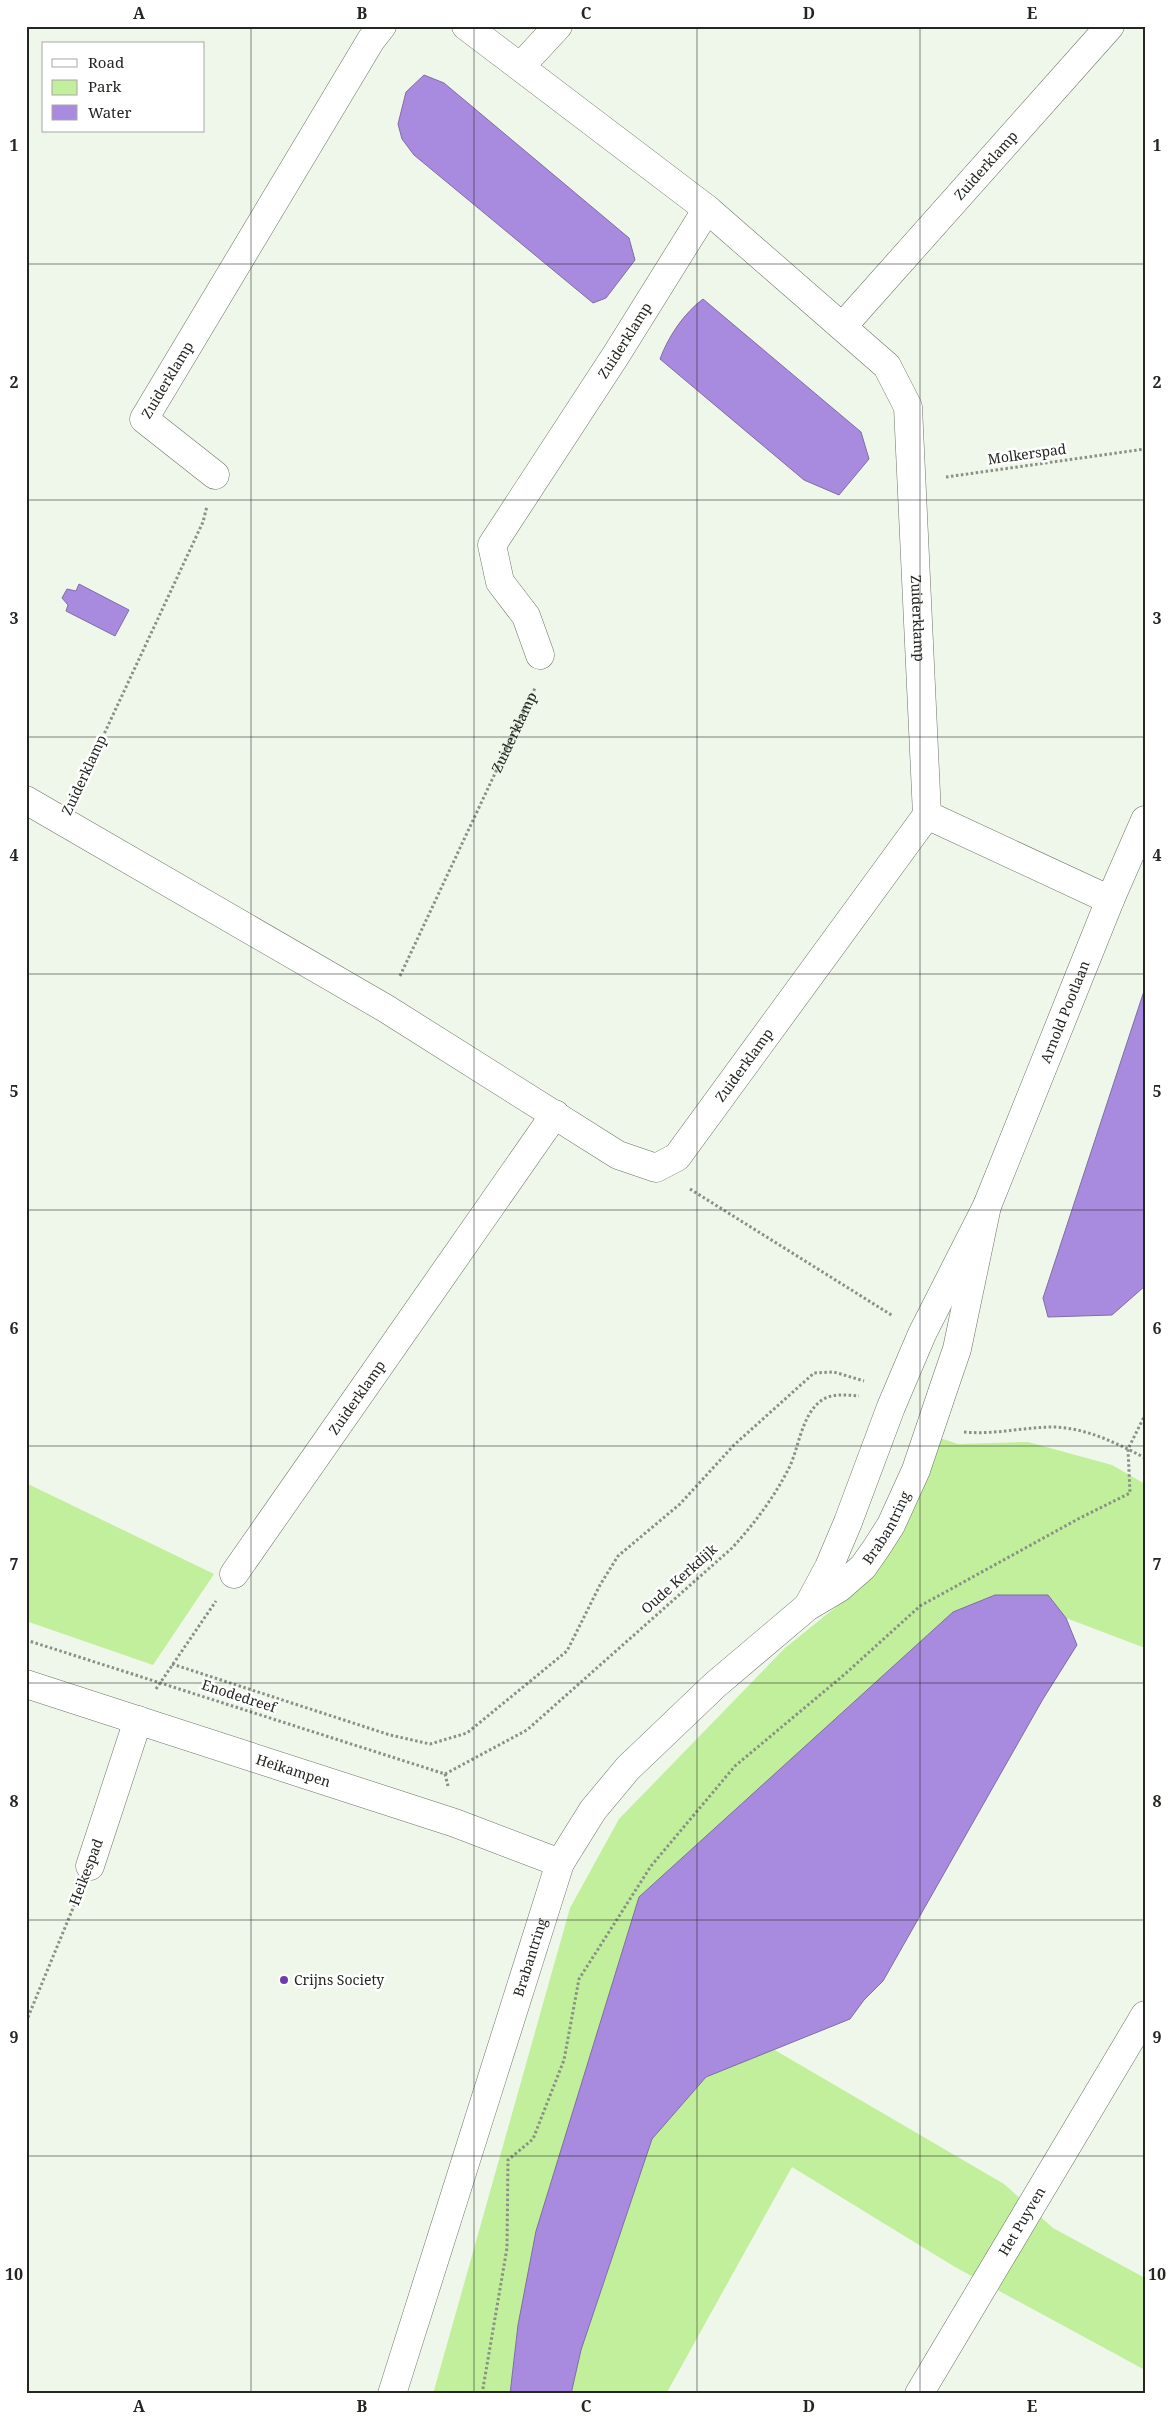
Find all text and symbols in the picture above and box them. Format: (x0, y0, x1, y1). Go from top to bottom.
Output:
text: A (133, 2, 146, 24)
text: B (357, 2, 368, 24)
text: C (581, 2, 592, 24)
text: D (803, 2, 815, 24)
text: E (1027, 2, 1037, 24)
legend (42, 42, 205, 132)
text: Road (88, 52, 124, 72)
text: Park (88, 76, 122, 96)
text: Water (88, 102, 131, 122)
street label: Zuiderklamp (950, 126, 1021, 204)
text: 1 (9, 134, 19, 156)
text: 1 (1152, 134, 1162, 156)
street label: Zuiderklamp (593, 298, 656, 382)
street label: Zuiderklamp (137, 338, 197, 422)
text: 2 (9, 371, 19, 393)
text: 2 (1152, 371, 1162, 393)
street label: Molkerspad (987, 439, 1068, 468)
street label: Zuiderklamp (907, 574, 930, 662)
text: 3 (9, 607, 19, 629)
text: 3 (1152, 607, 1162, 629)
street label: Zuiderklamp (487, 689, 541, 775)
street label: Zuiderklamp (57, 732, 110, 818)
text: 4 (9, 844, 19, 866)
text: 4 (1152, 844, 1162, 866)
street label: Arnold Pootlaan (1035, 958, 1094, 1066)
street label: Zuiderklamp (710, 1024, 777, 1105)
text: 5 (9, 1080, 19, 1102)
text: 5 (1152, 1080, 1162, 1102)
text: 6 (9, 1317, 19, 1339)
text: 6 (1152, 1317, 1162, 1339)
street label: Zuiderklamp (324, 1356, 389, 1438)
street label: Brabantring (858, 1487, 914, 1568)
street label: Oude Kerkdijk (637, 1539, 721, 1618)
text: 7 (9, 1553, 19, 1575)
text: 7 (1152, 1553, 1162, 1575)
street label: Enodedreef (199, 1675, 281, 1717)
street label: Heikampen (254, 1749, 333, 1791)
text: 8 (9, 1790, 19, 1812)
text: 8 (1152, 1790, 1162, 1812)
street label: Heikespad (64, 1835, 107, 1908)
street label: Brabantring (508, 1915, 551, 1999)
place label: Crijns Society (294, 1970, 384, 1989)
marker: Crijns Society (278, 1974, 290, 1986)
text: 9 (9, 2026, 19, 2048)
text: 9 (1152, 2026, 1162, 2048)
street label: Het Puyven (994, 2183, 1049, 2259)
text: 10 (5, 2263, 23, 2285)
text: 10 (1148, 2263, 1166, 2285)
text: A (133, 2395, 146, 2417)
text: B (357, 2395, 368, 2417)
text: C (581, 2395, 592, 2417)
text: D (803, 2395, 815, 2417)
text: E (1027, 2395, 1037, 2417)

